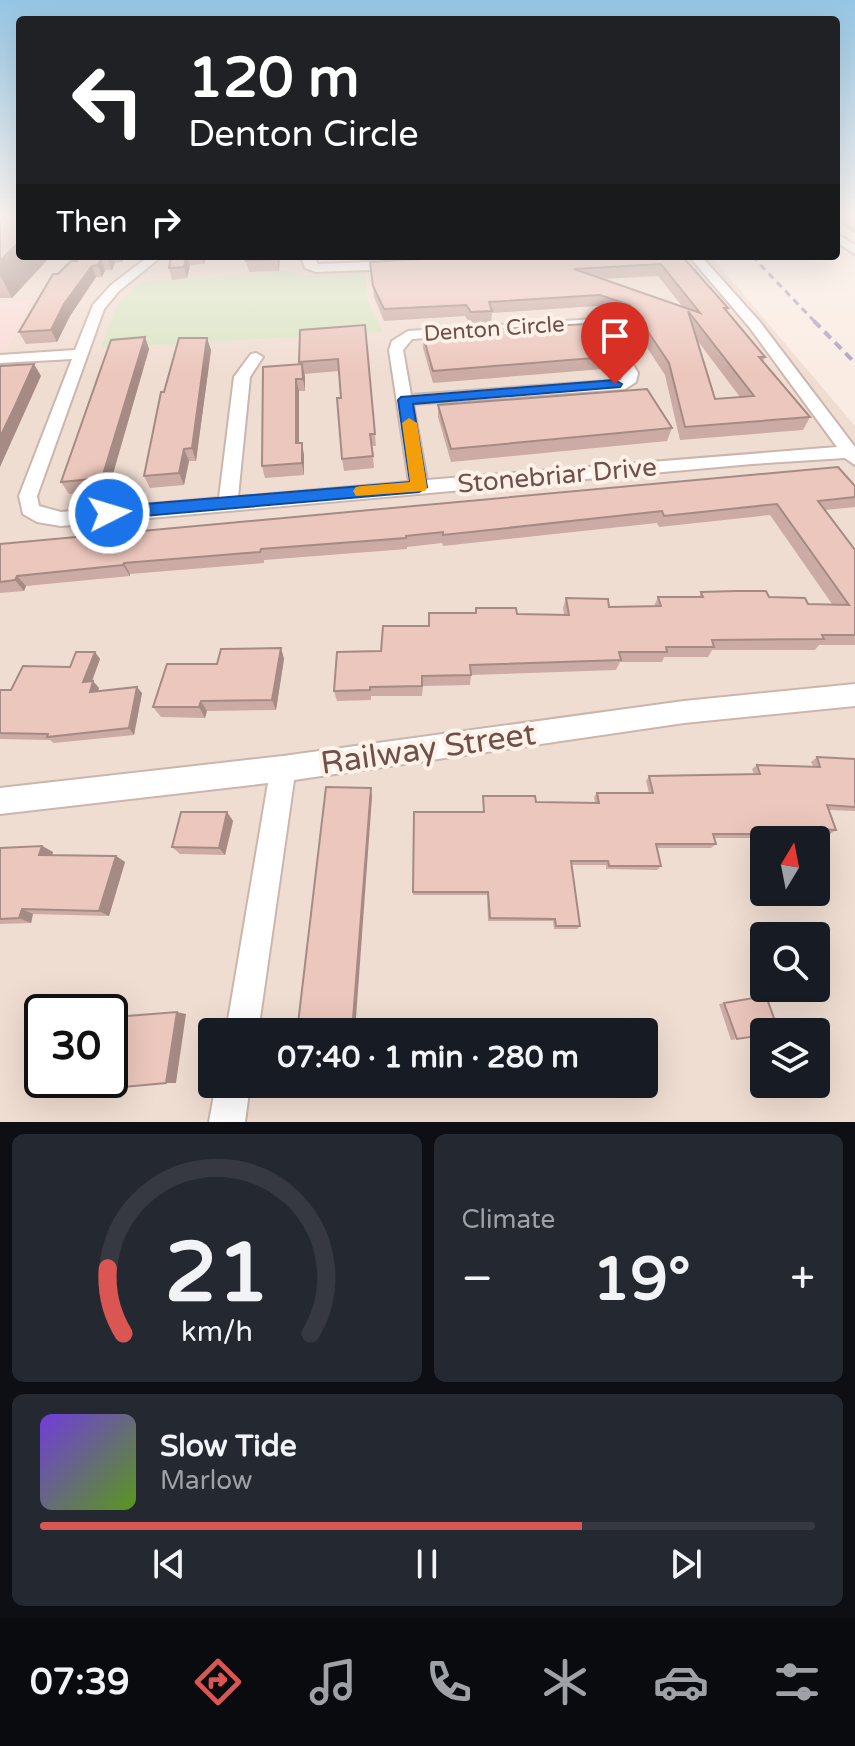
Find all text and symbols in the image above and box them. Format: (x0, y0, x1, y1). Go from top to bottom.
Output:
text: 120 m (188, 45, 359, 112)
icon: left (56, 48, 160, 152)
text: Denton Circle (188, 113, 419, 156)
icon: right (144, 200, 188, 244)
text: Then (56, 204, 128, 241)
pin (581, 302, 649, 384)
street label: Denton Circle (423, 311, 565, 347)
icon: arrive (593, 314, 637, 358)
street label: Stonebriar Drive (456, 451, 658, 500)
position arrow (67, 471, 151, 555)
street label: Railway Street (318, 715, 538, 783)
north arrow (750, 826, 830, 906)
map controls (750, 826, 830, 1098)
button: search (750, 922, 830, 1002)
speed limit sign: 30 (24, 994, 128, 1098)
button: layers (750, 1018, 830, 1098)
text: 07:40 · 1 min · 280 m (277, 1039, 579, 1076)
text: Climate (462, 1204, 555, 1235)
text: 21 (165, 1224, 269, 1324)
text: 19° (593, 1244, 691, 1316)
text: − (462, 1253, 493, 1306)
text: + (790, 1253, 815, 1306)
text: km/h (181, 1315, 253, 1349)
text: Slow Tide (160, 1428, 297, 1465)
text: Marlow (160, 1465, 252, 1496)
icon: previous (147, 1542, 191, 1586)
icon: pause (405, 1542, 449, 1586)
icon: next (664, 1542, 708, 1586)
icon: directions (190, 1654, 246, 1710)
icon: music (305, 1654, 361, 1710)
icon: phone (421, 1654, 477, 1710)
icon: climate (537, 1654, 593, 1710)
icon: car (653, 1654, 709, 1710)
icon: filters (769, 1654, 825, 1710)
text: 07:39 (30, 1661, 130, 1704)

